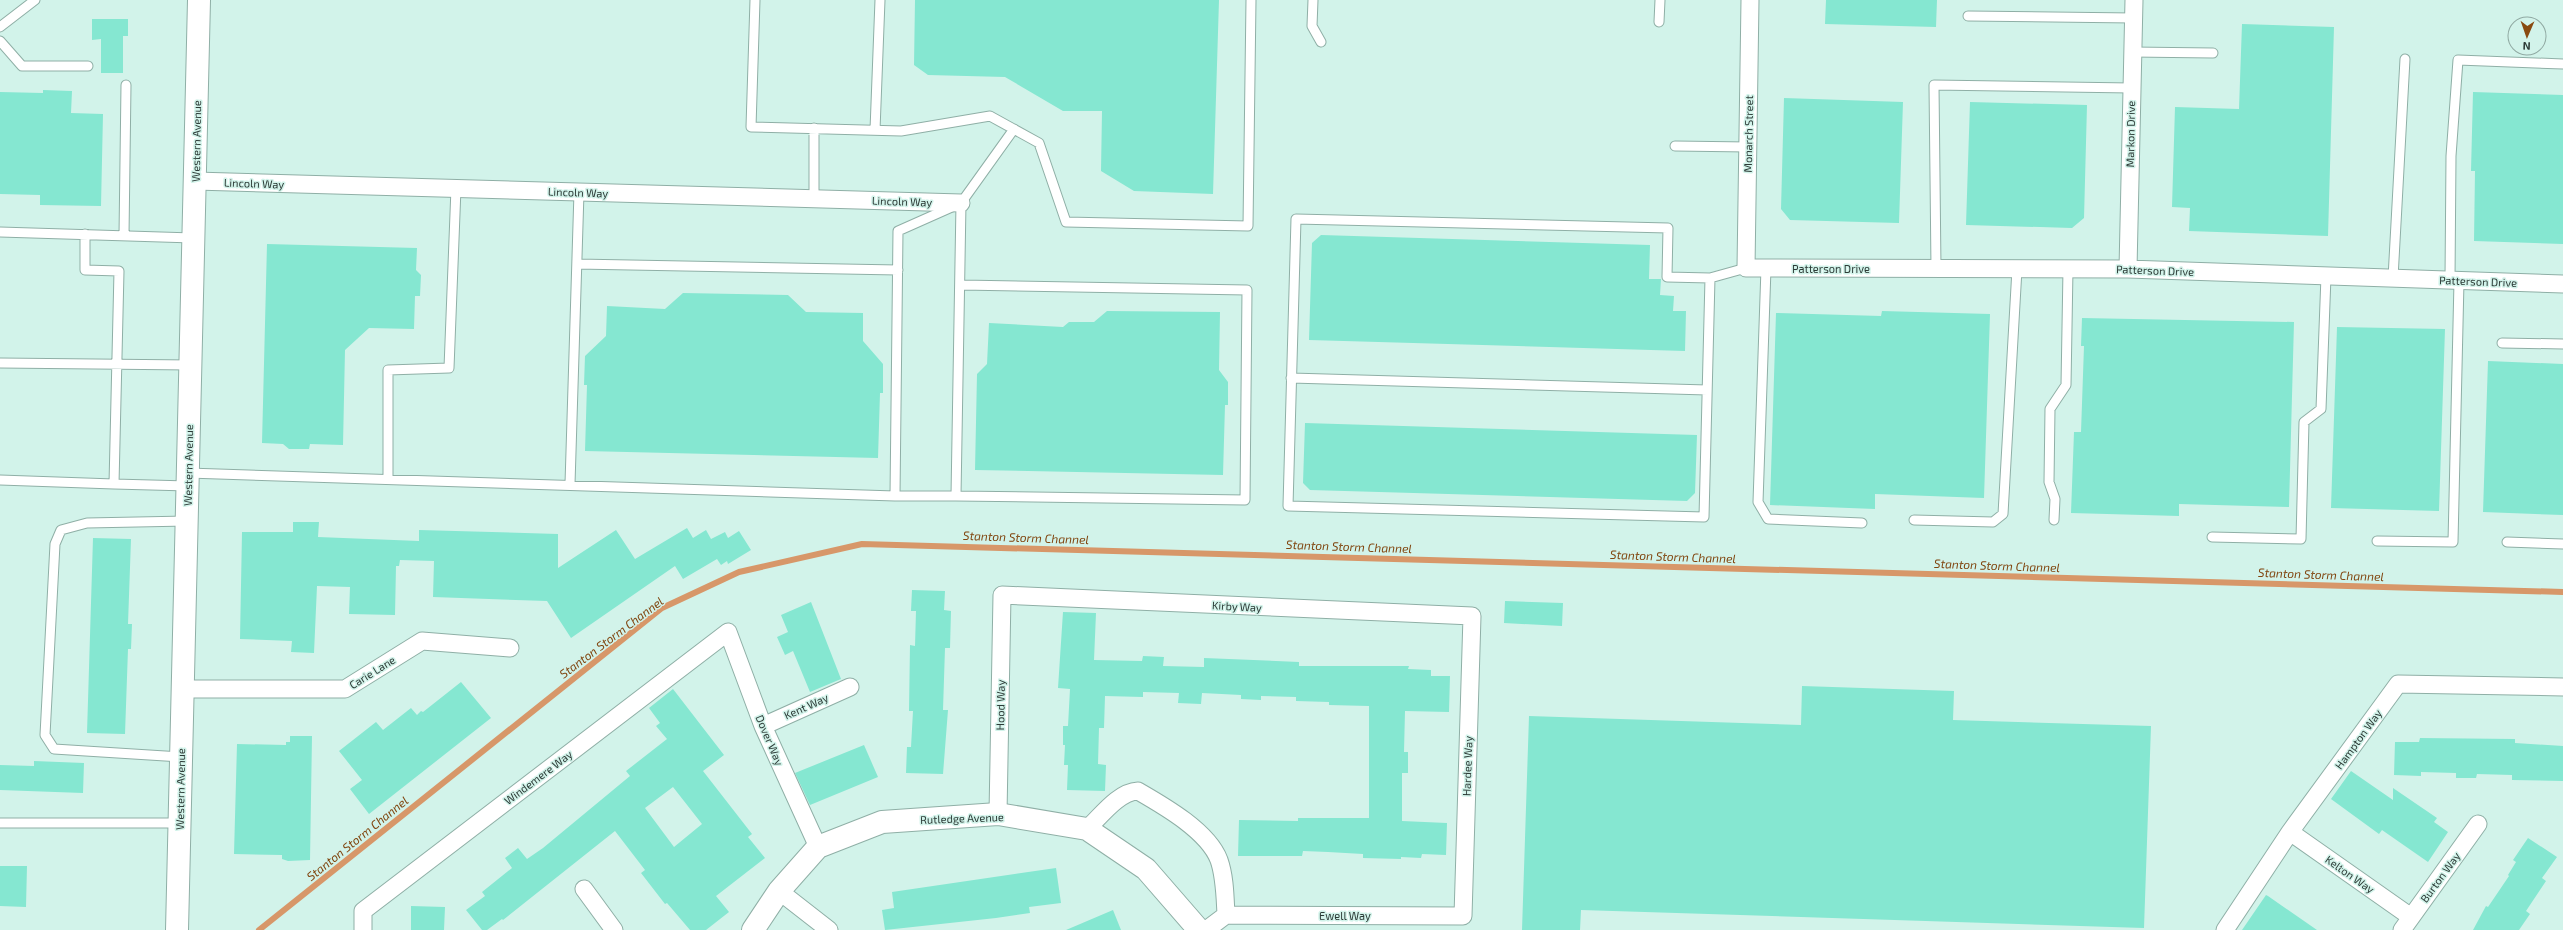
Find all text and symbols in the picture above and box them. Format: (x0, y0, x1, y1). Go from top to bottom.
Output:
north arrow (2507, 16, 2547, 56)
text: N (2522, 40, 2531, 53)
street label: Monarch Street (1741, 95, 1755, 173)
street label: Western Avenue (189, 100, 203, 182)
street label: Markon Drive (2123, 100, 2137, 167)
street label: Lincoln Way (224, 175, 285, 191)
street label: Lincoln Way (548, 184, 609, 200)
street label: Lincoln Way (872, 193, 933, 209)
street label: Patterson Drive (1792, 262, 1870, 275)
street label: Patterson Drive (2116, 262, 2194, 278)
street label: Patterson Drive (2439, 273, 2517, 289)
street label: Western Avenue (181, 424, 195, 506)
water label: Stanton Storm Channel (963, 528, 1089, 546)
water label: Stanton Storm Channel (1286, 537, 1412, 555)
water label: Stanton Storm Channel (1610, 547, 1736, 565)
water label: Stanton Storm Channel (1934, 556, 2060, 574)
water label: Stanton Storm Channel (2258, 565, 2384, 583)
water label: Stanton Storm Channel (556, 593, 666, 681)
street label: Kirby Way (1212, 598, 1262, 614)
street label: Carie Lane (347, 653, 397, 691)
street label: Hood Way (993, 679, 1007, 730)
street label: Kent Way (782, 690, 830, 722)
street label: Hampton Way (2332, 706, 2384, 771)
street label: Dover Way (754, 713, 787, 767)
street label: Hardee Way (1459, 735, 1475, 796)
street label: Windemere Way (501, 747, 575, 807)
street label: Western Avenue (173, 748, 187, 830)
water label: Stanton Storm Channel (304, 793, 410, 883)
street label: Rutledge Avenue (920, 810, 1004, 826)
street label: Burton Way (2417, 849, 2463, 905)
street label: Kelton Way (2323, 852, 2377, 896)
street label: Ewell Way (1319, 909, 1371, 922)

